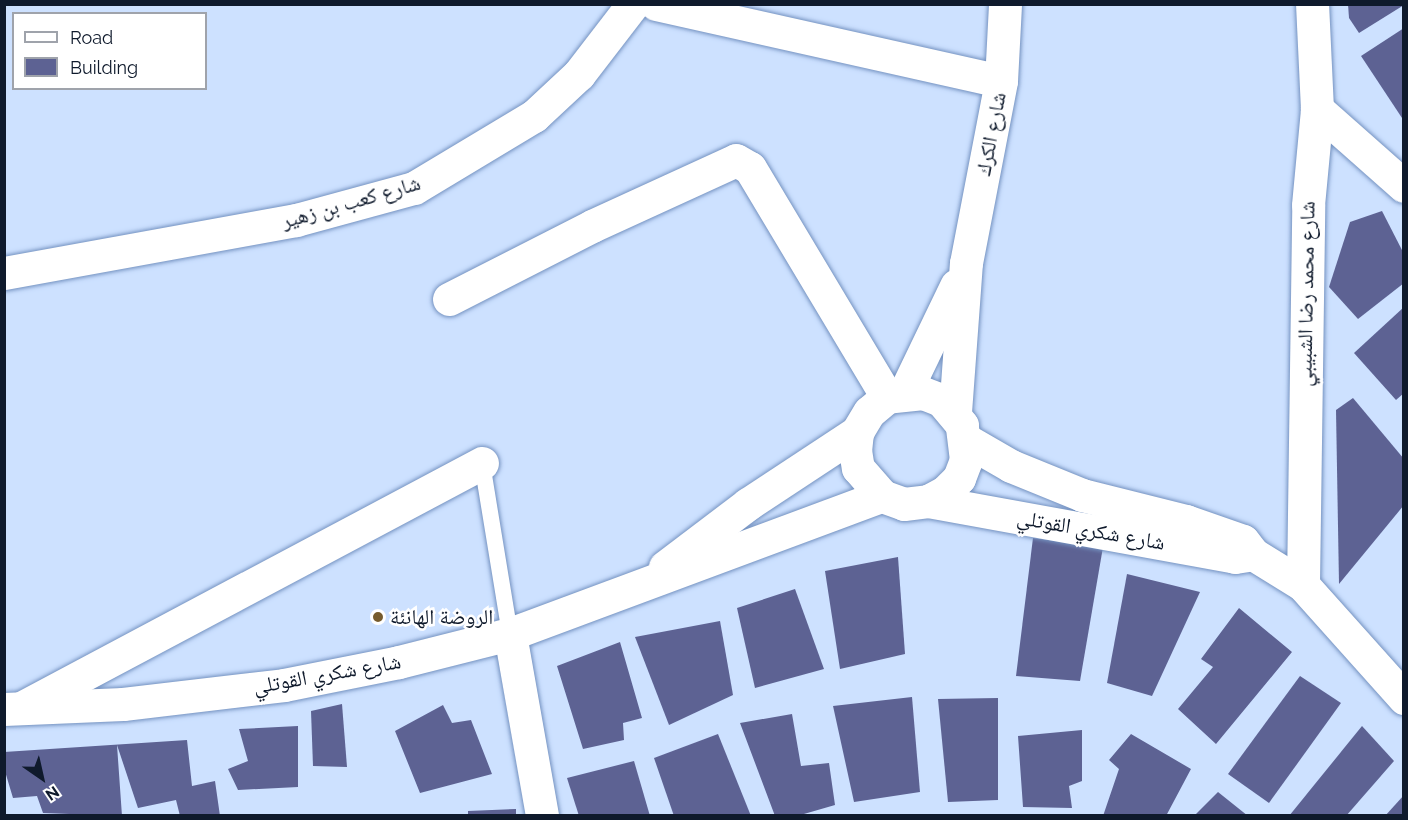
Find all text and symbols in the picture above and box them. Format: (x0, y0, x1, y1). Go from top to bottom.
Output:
legend (12, 12, 207, 90)
text: Road (70, 27, 113, 48)
text: Building (70, 57, 138, 78)
street label: شارع الكرك (971, 90, 1011, 178)
street label: شارع كعب بن زهير (279, 170, 423, 234)
street label: شارع محمد رضا الشبيبي (1292, 201, 1320, 387)
street label: شارع شكري القوتلي (1015, 505, 1167, 555)
place label: الروضة الهانئة (390, 604, 493, 630)
marker: الروضة الهانئة (371, 610, 385, 624)
street label: شارع شكري القوتلي (251, 649, 403, 699)
north arrow (12, 748, 72, 808)
text: N (42, 782, 63, 805)

